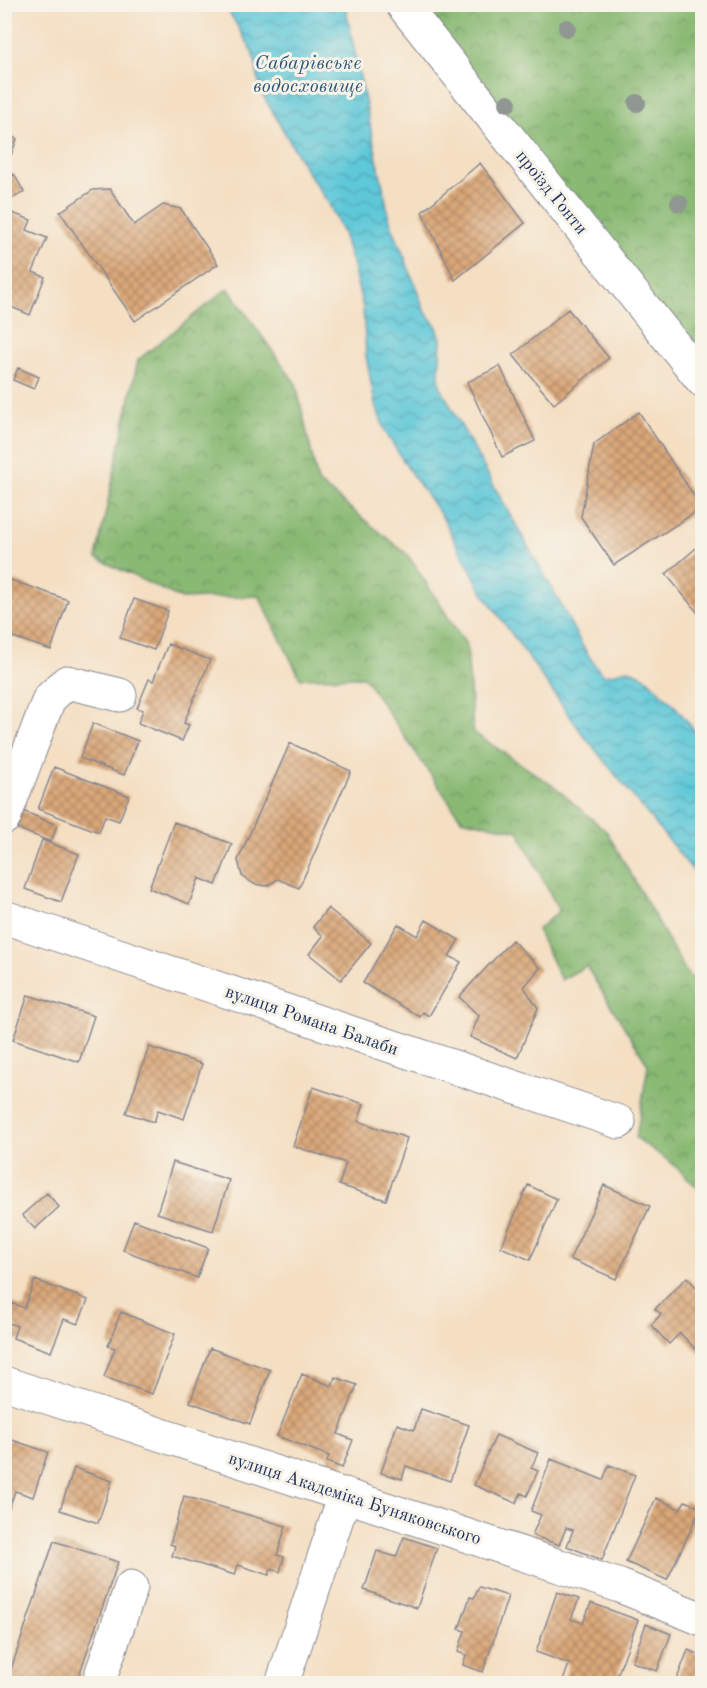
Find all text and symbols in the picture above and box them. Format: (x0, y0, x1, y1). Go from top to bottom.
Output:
water label: Сабарівське водосховище (253, 54, 363, 97)
street label: проїзд Гонти (512, 147, 590, 238)
street label: вулиця Романа Балаби (223, 983, 400, 1059)
street label: вулиця Академіка Буняковського (226, 1450, 483, 1548)

